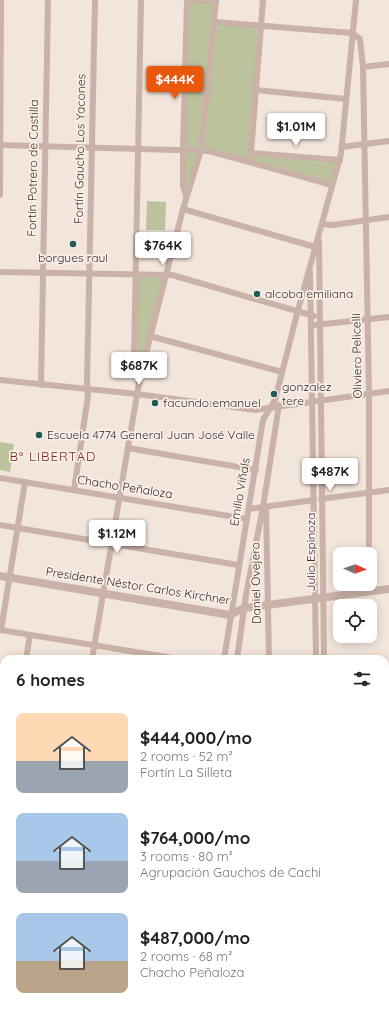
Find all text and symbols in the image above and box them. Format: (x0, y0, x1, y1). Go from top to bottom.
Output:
pin: $444K (147, 66, 203, 100)
text: $444K (155, 71, 195, 87)
street label: Fortín Gaucho Los Yacones (71, 73, 88, 224)
street label: Fortín Potrero de Castilla (24, 99, 41, 237)
pin: $1.01M (263, 113, 329, 147)
text: $1.01M (276, 118, 316, 134)
pin: $764K (135, 232, 191, 266)
text: $764K (144, 237, 182, 253)
marker: borgues raul (68, 239, 78, 249)
place label: borgues raul (38, 250, 108, 265)
place label: alcoba emiliana (265, 286, 353, 301)
marker: alcoba emiliana (252, 289, 262, 299)
street label: Oliviero Pelicelli (348, 313, 365, 399)
pin: $687K (111, 352, 167, 386)
text: $687K (120, 357, 158, 373)
place label: gonzalez tere (282, 379, 332, 408)
marker: gonzalez tere (269, 389, 279, 399)
place label: facundo emanuel (163, 395, 261, 410)
marker: facundo emanuel (150, 398, 160, 408)
place label: Escuela 4774 General Juan José Valle (47, 427, 255, 442)
marker: Escuela 4774 General Juan José Valle (34, 430, 44, 440)
district label: B° LIBERTAD (10, 448, 96, 464)
street label: Emilio Viñals (226, 456, 253, 527)
pin: $487K (302, 458, 358, 492)
text: $487K (311, 463, 349, 479)
street label: Chacho Peñaloza (76, 472, 174, 501)
street label: Julio Espinoza (303, 513, 318, 591)
pin: $1.12M (84, 520, 150, 554)
text: $1.12M (98, 525, 136, 541)
street label: Daniel Ovejero (247, 542, 264, 624)
north arrow (333, 547, 377, 591)
map controls (333, 547, 377, 643)
street label: Presidente Néstor Carlos Kirchner (45, 563, 232, 608)
button: locate (333, 599, 377, 643)
icon: filters (351, 668, 373, 690)
text: 6 homes (16, 669, 85, 690)
text: $444,000/mo (140, 727, 252, 748)
icon: home (48, 729, 96, 777)
text: 2 rooms · 52 m² (140, 748, 233, 764)
text: Fortín La Silleta (140, 764, 232, 780)
text: $764,000/mo (140, 827, 250, 848)
icon: home (48, 829, 96, 877)
text: 3 rooms · 80 m² (140, 848, 233, 864)
text: Agrupación Gauchos de Cachi (140, 864, 321, 880)
text: $487,000/mo (140, 927, 250, 948)
icon: home (48, 929, 96, 977)
text: 2 rooms · 68 m² (140, 948, 232, 964)
text: Chacho Peñaloza (140, 964, 244, 980)

